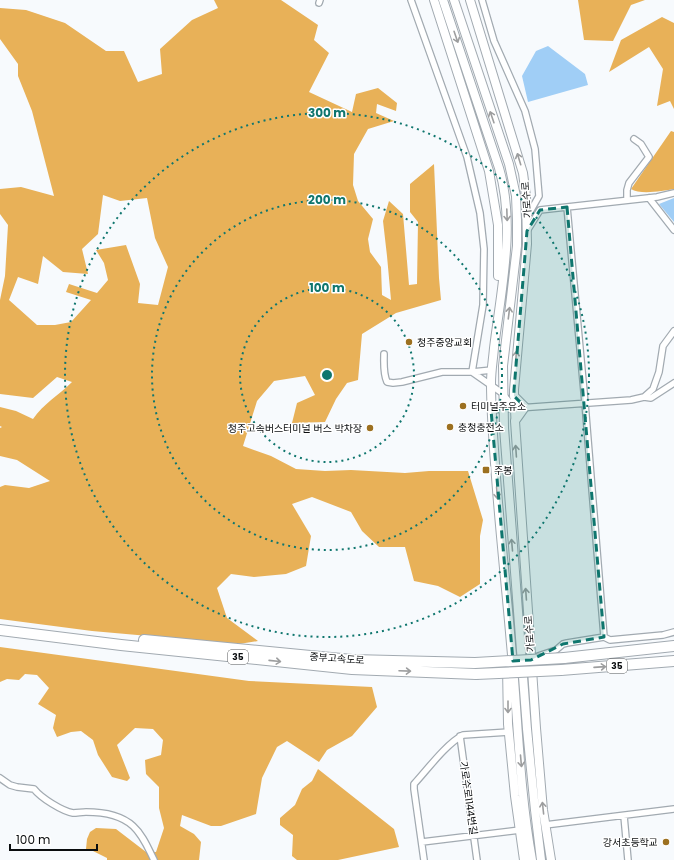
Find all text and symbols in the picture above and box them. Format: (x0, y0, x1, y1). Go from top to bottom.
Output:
one-way arrow (452, 31, 460, 43)
text: 300 m (308, 104, 346, 121)
one-way arrow (488, 111, 496, 123)
one-way arrow (515, 152, 522, 165)
street label: 가로수로 (518, 181, 535, 219)
text: 200 m (308, 191, 346, 208)
one-way arrow (503, 208, 511, 221)
text: 100 m (309, 279, 345, 296)
one-way arrow (505, 306, 513, 319)
place label: 청주중앙교회 (417, 335, 472, 350)
marker: 청주중앙교회 (404, 337, 414, 347)
one-way arrow (513, 351, 520, 364)
centre of rings (320, 368, 334, 382)
place label: 터미널주유소 (471, 399, 526, 414)
marker: 터미널주유소 (458, 401, 468, 411)
place label: 충청충전소 (458, 420, 504, 435)
place label: 청주고속버스터미널 버스 박차장 (228, 421, 362, 436)
marker: 충청충전소 (445, 422, 455, 432)
marker: 청주고속버스터미널 버스 박차장 (365, 423, 375, 433)
one-way arrow (513, 445, 520, 458)
place label: 주봉 (494, 463, 512, 478)
marker: 주봉 (481, 465, 491, 475)
one-way arrow (493, 486, 500, 499)
one-way arrow (509, 539, 516, 552)
one-way arrow (523, 588, 530, 601)
street label: 가로수로 (521, 615, 538, 653)
street label: 중부고속도로 (309, 649, 365, 668)
road number: 35 (228, 650, 248, 664)
one-way arrow (268, 657, 281, 665)
road number: 35 (607, 659, 627, 673)
one-way arrow (593, 664, 606, 671)
one-way arrow (398, 667, 411, 675)
one-way arrow (504, 700, 512, 713)
one-way arrow (517, 754, 524, 767)
street label: 가로수로1144번길 (456, 760, 481, 836)
one-way arrow (539, 802, 547, 815)
scale bar (10, 826, 97, 852)
text: 100 m (16, 831, 50, 848)
place label: 강서초등학교 (603, 835, 658, 850)
marker: 강서초등학교 (661, 837, 671, 847)

